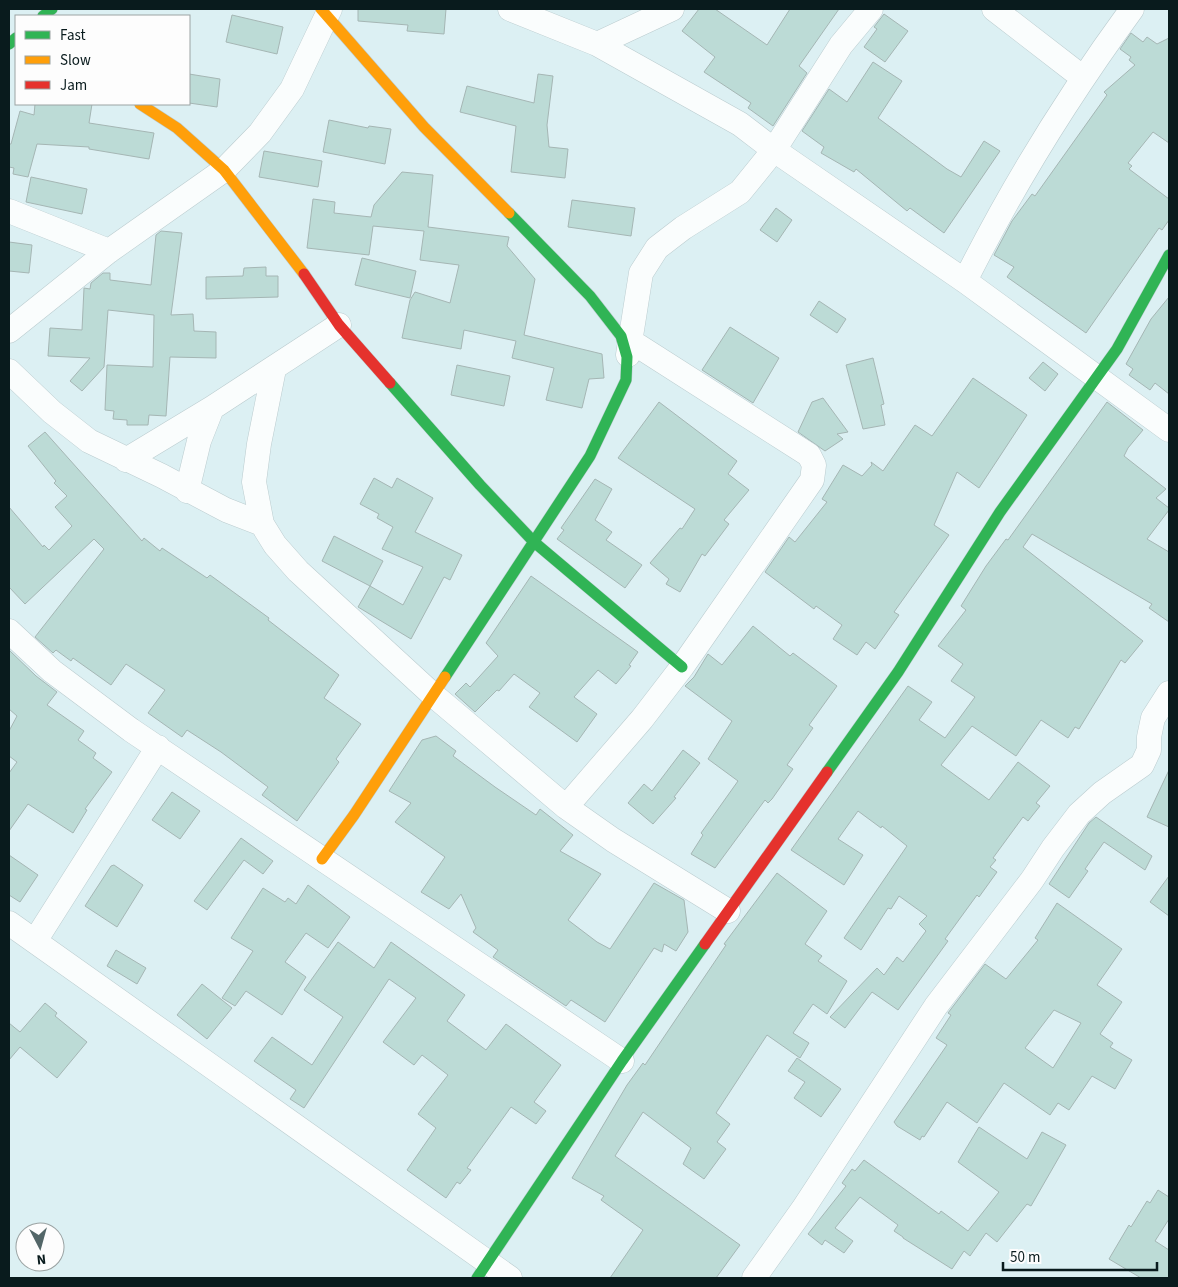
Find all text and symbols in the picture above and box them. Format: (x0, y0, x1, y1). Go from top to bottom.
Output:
legend (15, 15, 190, 105)
text: Fast (60, 25, 86, 46)
text: Slow (60, 50, 91, 71)
text: Jam (60, 75, 87, 96)
north arrow (15, 1222, 65, 1272)
scale bar (1003, 1240, 1157, 1272)
text: 50 m (1010, 1247, 1040, 1268)
text: N (36, 1249, 47, 1269)

